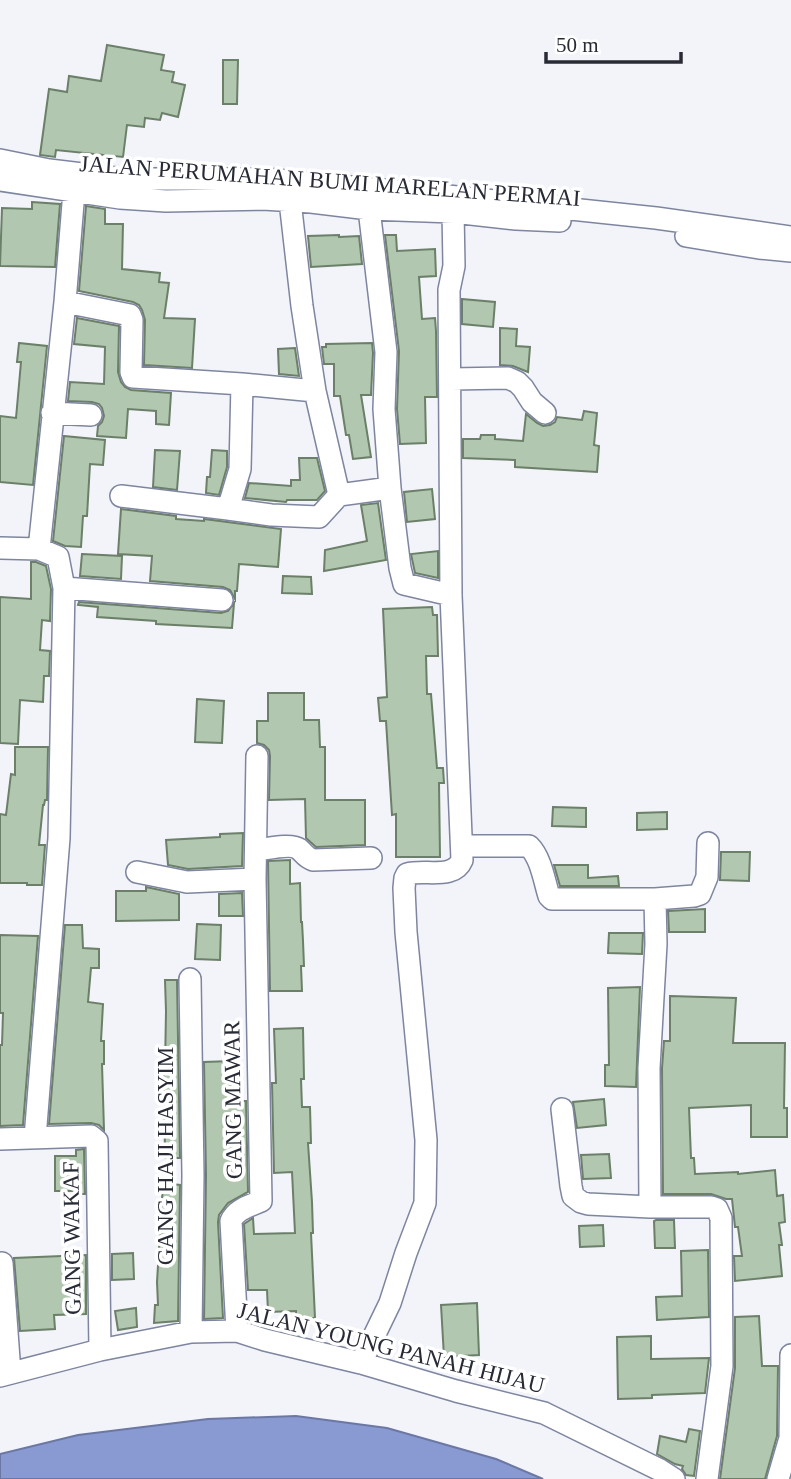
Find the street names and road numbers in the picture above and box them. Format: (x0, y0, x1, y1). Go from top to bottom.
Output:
street label: JALAN PERUMAHAN BUMI MARELAN PERMAI (79, 151, 581, 211)
street label: GANG MAWAR (219, 1020, 247, 1179)
street label: GANG HAJI HASYIM (153, 1047, 178, 1265)
street label: GANG WAKAF (58, 1161, 86, 1315)
street label: JALAN YOUNG PANAH HIJAU (235, 1298, 548, 1398)

